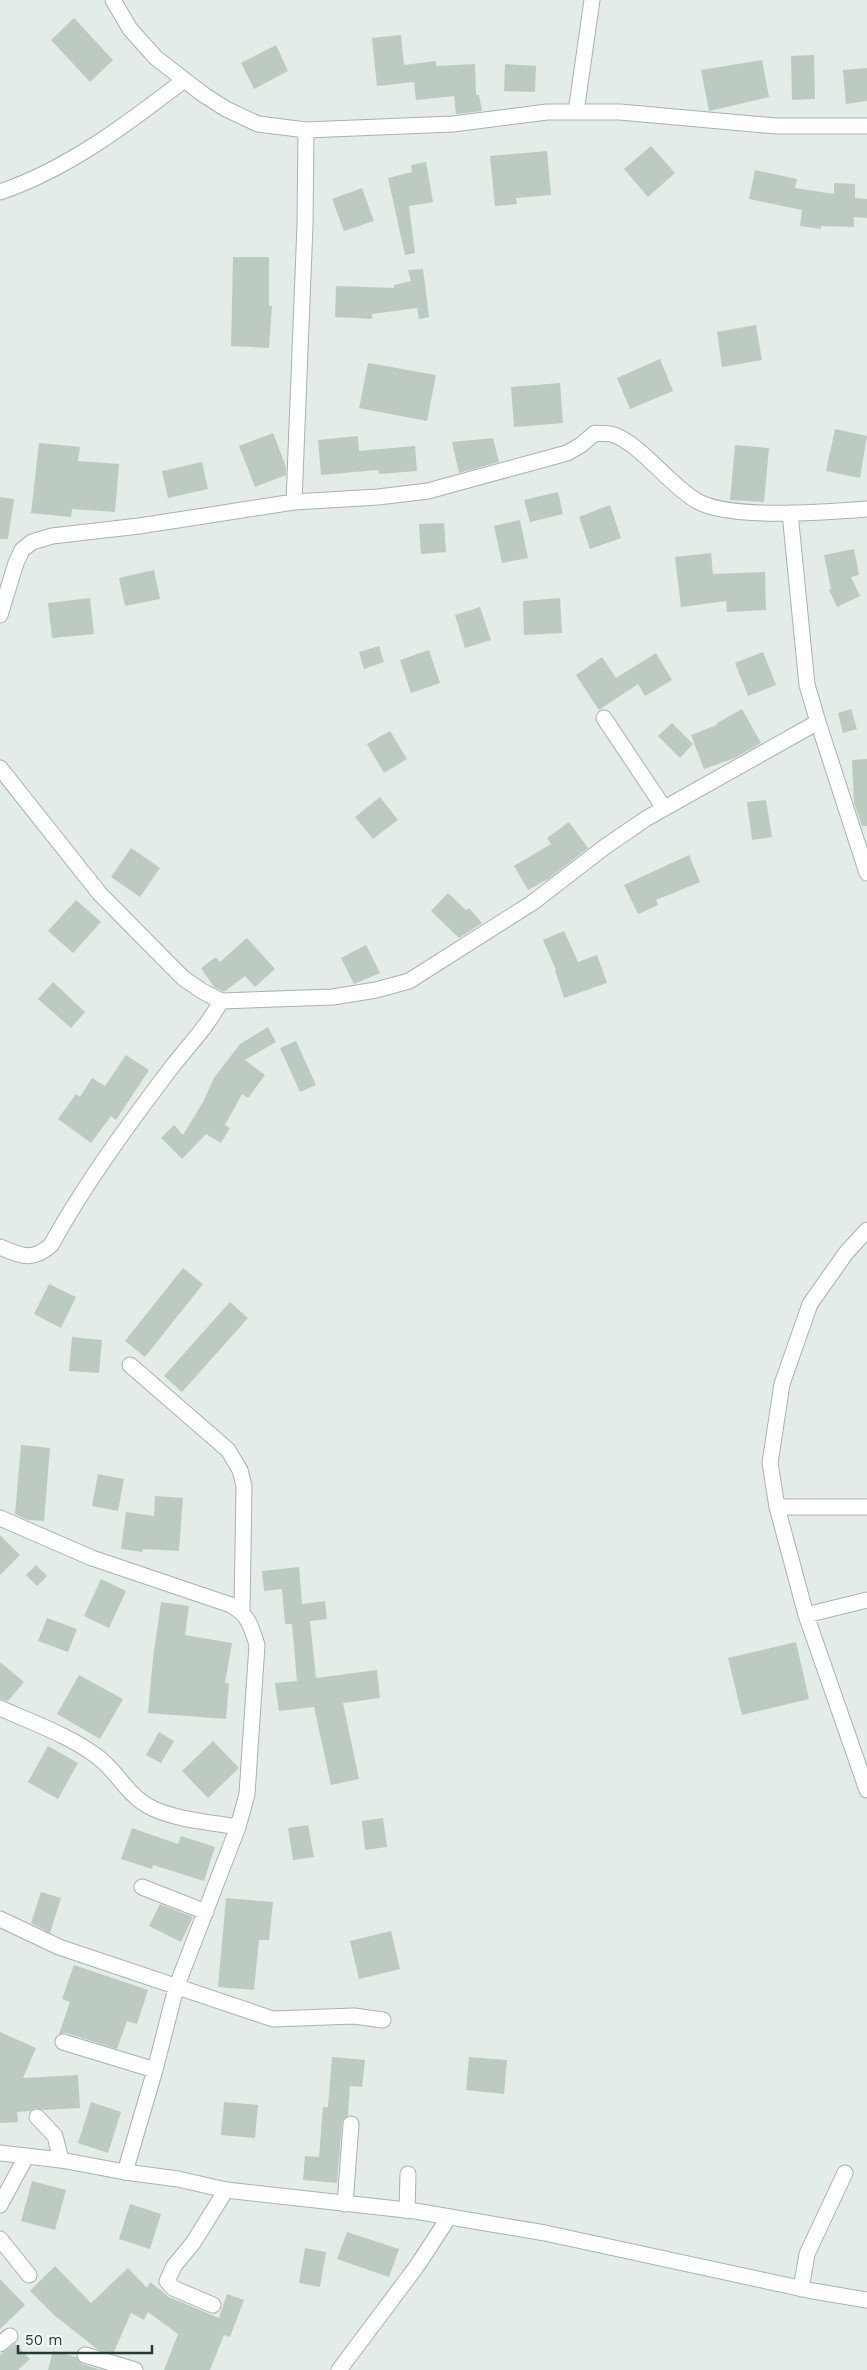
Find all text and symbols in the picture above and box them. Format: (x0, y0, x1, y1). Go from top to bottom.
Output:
scale bar (18, 2322, 151, 2354)
text: 50 m (25, 2331, 62, 2349)

